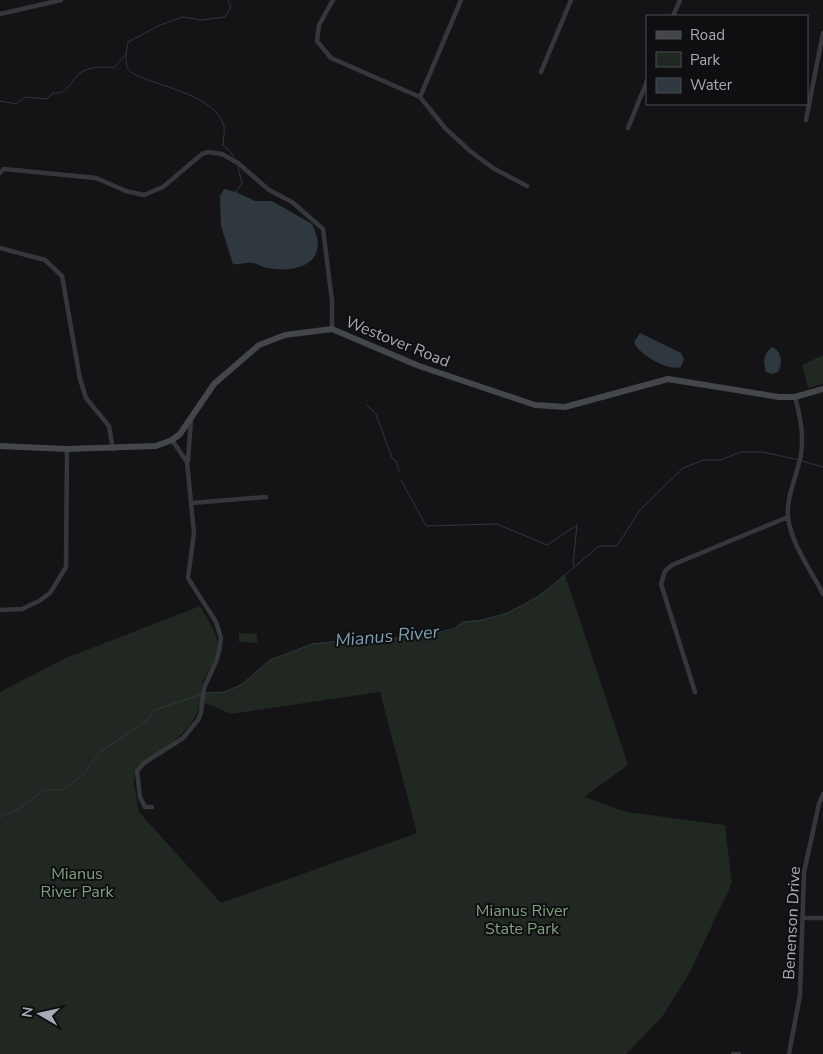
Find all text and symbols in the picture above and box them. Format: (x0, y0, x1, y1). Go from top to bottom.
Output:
legend (646, 15, 808, 105)
text: Road (690, 25, 725, 45)
text: Park (690, 50, 720, 70)
text: Water (690, 75, 733, 95)
street label: Westover Road (342, 311, 453, 373)
water label: Mianus River (334, 619, 440, 652)
park label: Mianus River Park (41, 863, 114, 903)
street label: Benenson Drive (778, 866, 806, 980)
park label: Mianus River State Park (476, 900, 569, 940)
north arrow (15, 989, 65, 1039)
text: N (17, 1005, 38, 1019)

